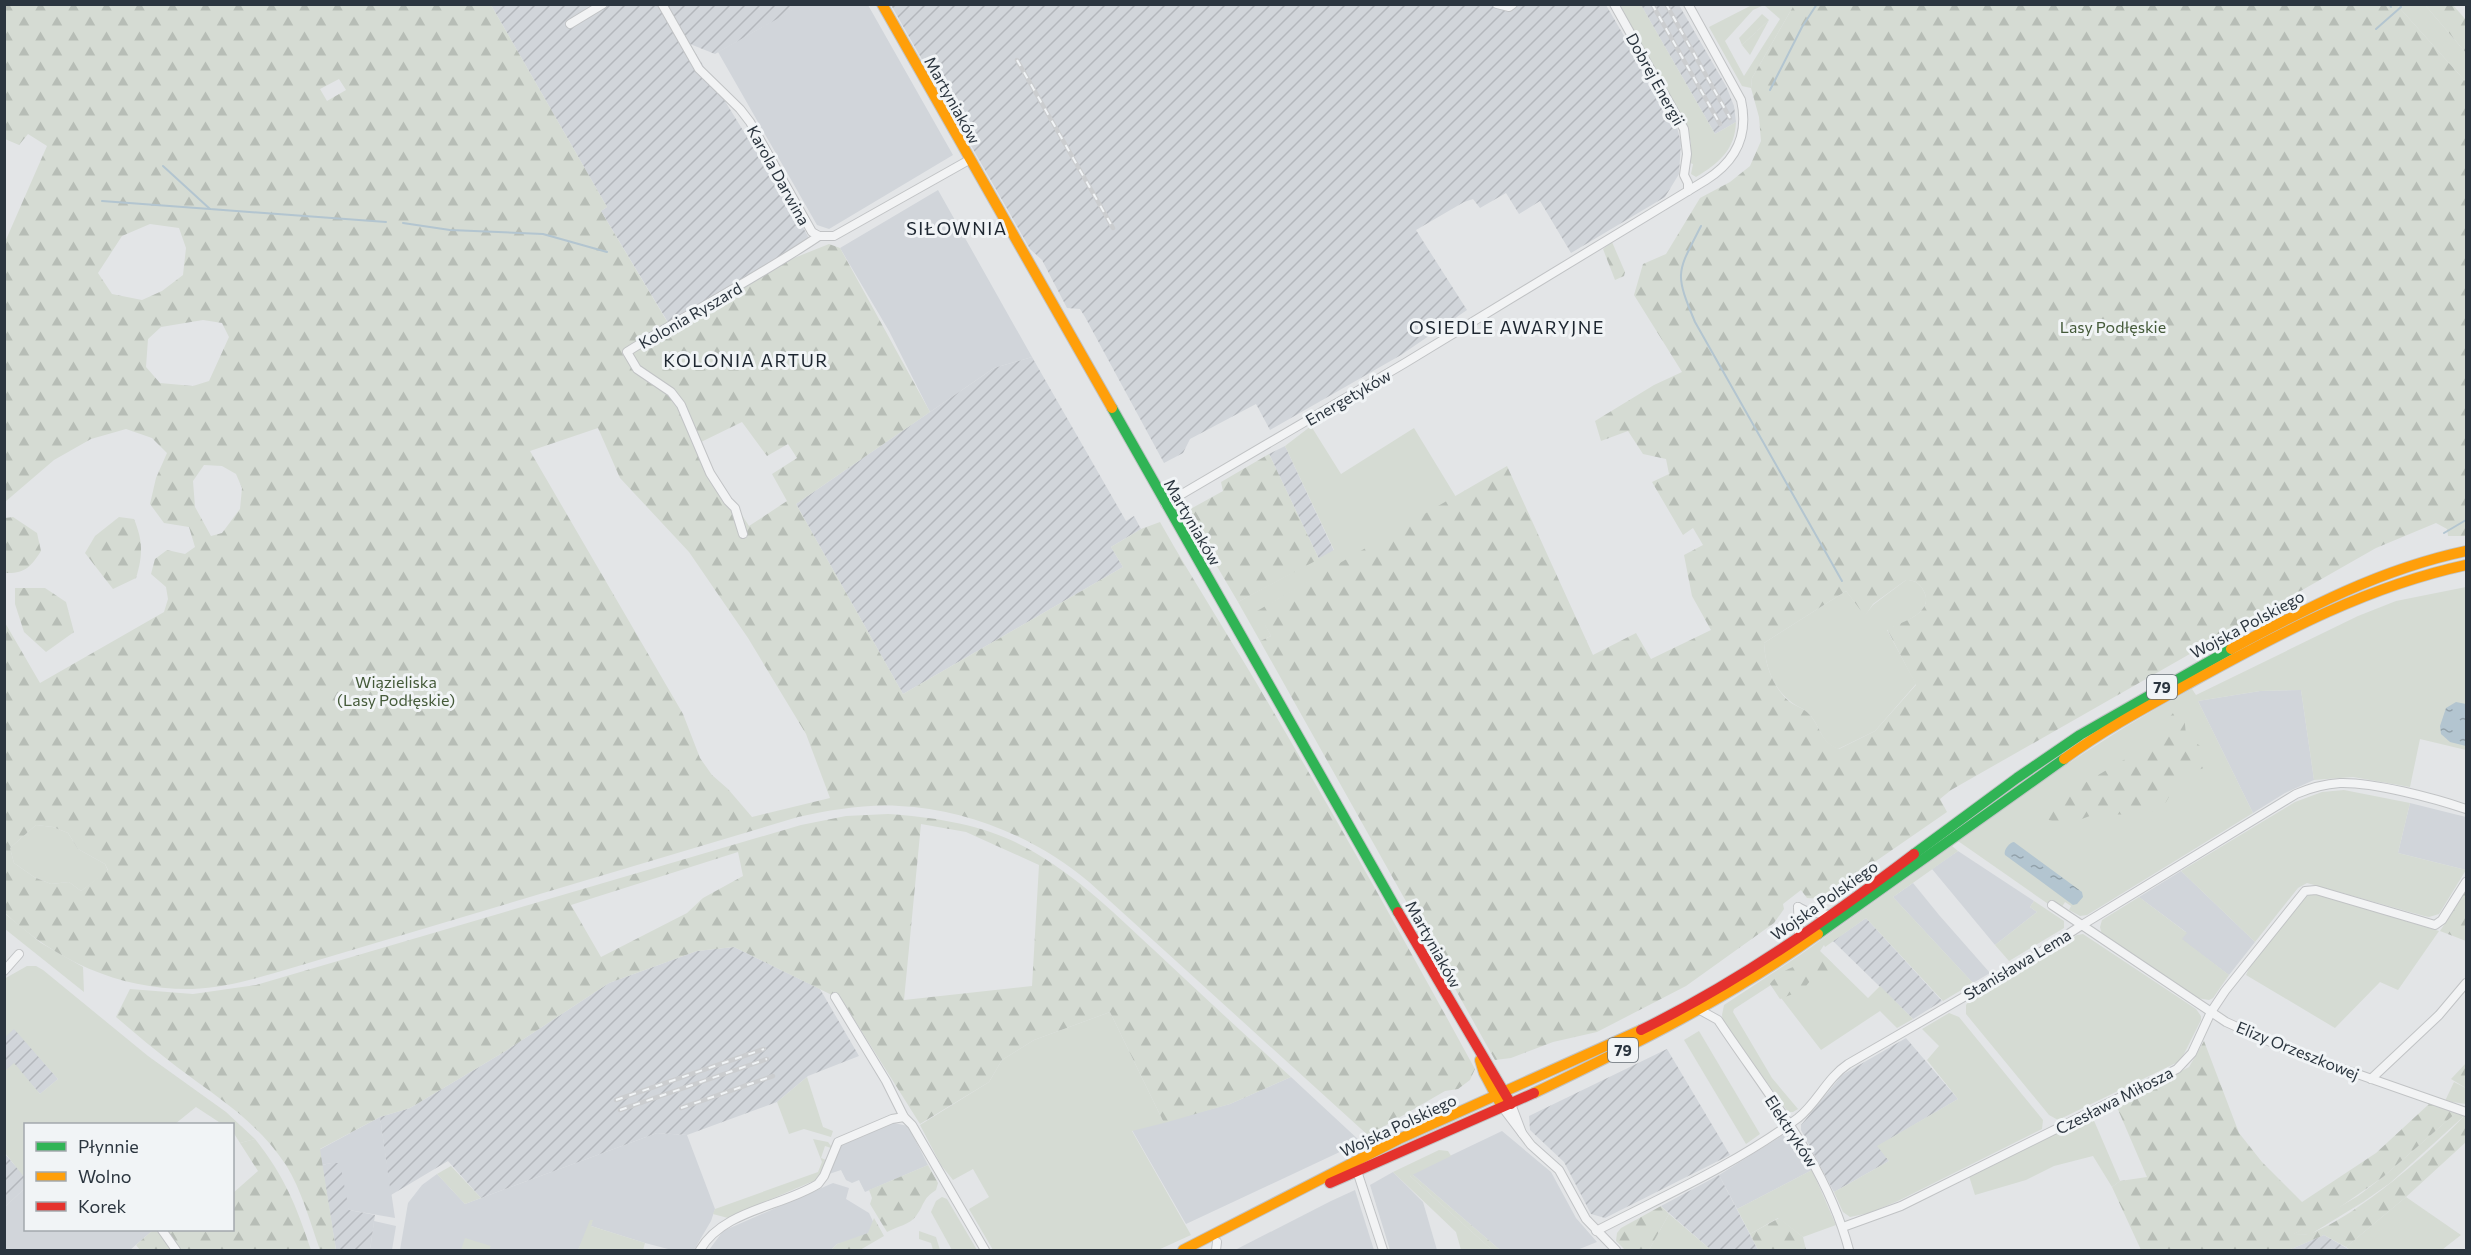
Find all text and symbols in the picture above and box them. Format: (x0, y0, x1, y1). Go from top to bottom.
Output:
street label: Dobrej Energii (1623, 29, 1689, 129)
street label: Martyniaków (921, 53, 985, 147)
street label: Karola Darwina (744, 122, 814, 228)
district label: SIŁOWNIA (906, 217, 1008, 239)
street label: Kolonia Ryszard (635, 278, 745, 352)
district label: OSIEDLE AWARYJNE (1409, 316, 1605, 338)
park label: Lasy Podłęskie (2060, 317, 2166, 336)
district label: KOLONIA ARTUR (663, 349, 829, 371)
street label: Energetyków (1302, 365, 1394, 429)
street label: Martyniaków (1161, 475, 1226, 569)
street label: Wojska Polskiego (2187, 586, 2307, 662)
park label: Wiązieliska (Lasy Podłęskie) (337, 672, 455, 709)
road number: 79 (2147, 675, 2177, 699)
street label: Wojska Polskiego (1767, 856, 1881, 944)
street label: Martyniaków (1402, 897, 1466, 991)
street label: Stanisława Lema (1960, 925, 2074, 1003)
street label: Elizy Orzeszkowej (2234, 1017, 2362, 1083)
road number: 79 (1608, 1038, 1638, 1062)
street label: Czesława Miłosza (2052, 1062, 2176, 1138)
street label: Wojska Polskiego (1337, 1090, 1459, 1160)
street label: Elektryków (1762, 1091, 1822, 1171)
legend (24, 1123, 234, 1231)
text: Płynnie (78, 1135, 139, 1157)
text: Wolno (78, 1165, 132, 1187)
text: Korek (78, 1195, 127, 1217)

